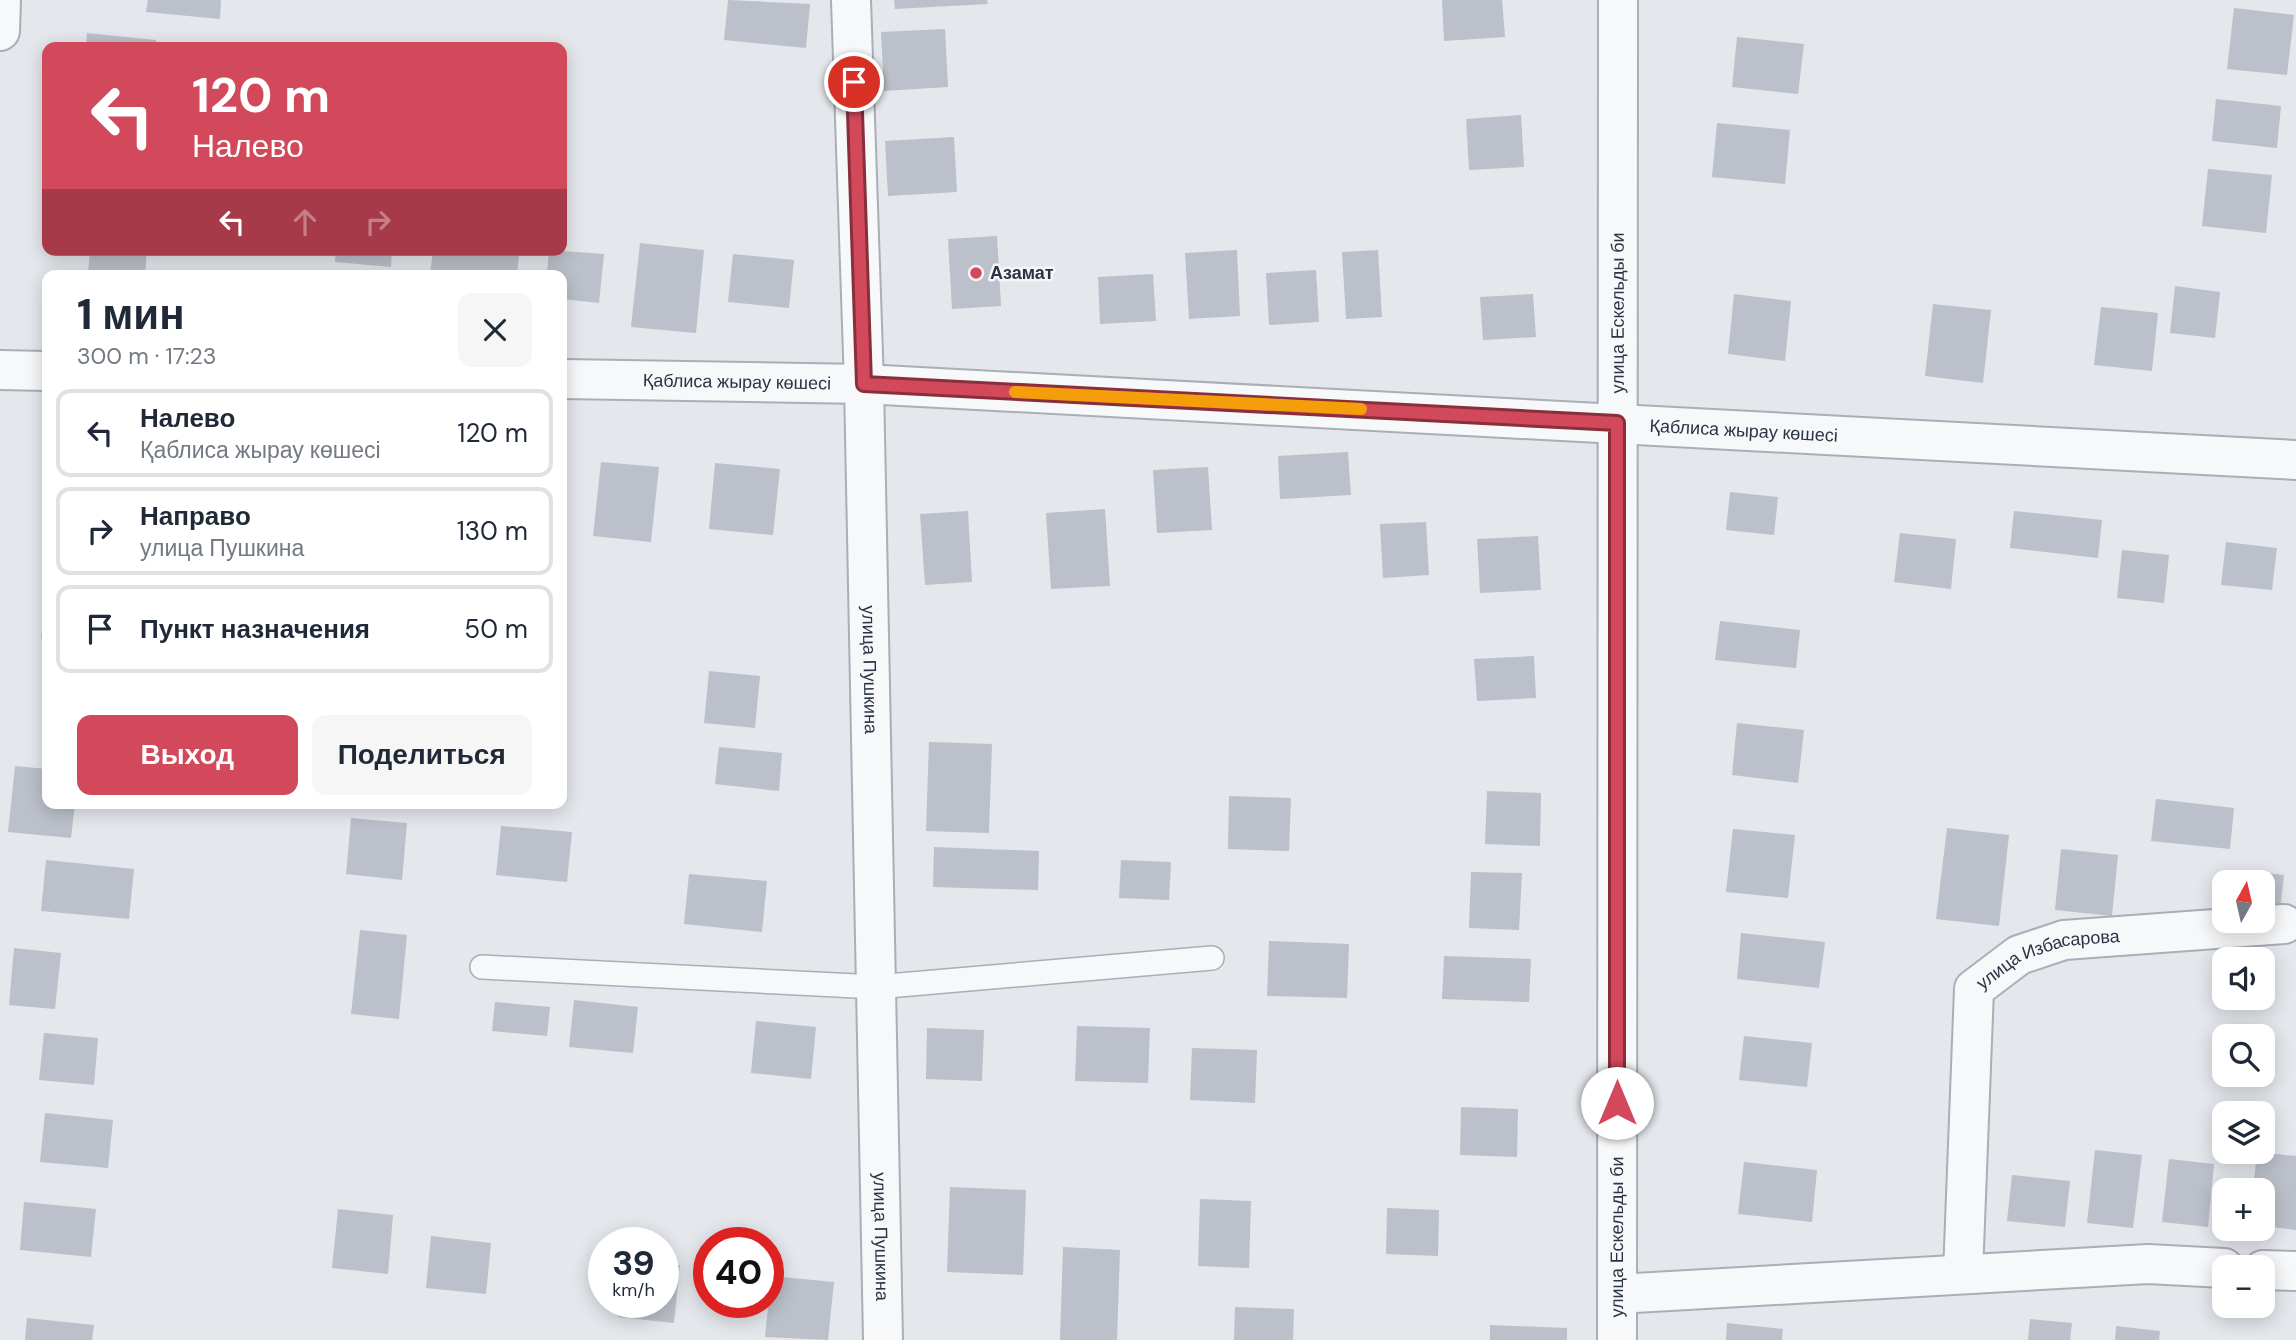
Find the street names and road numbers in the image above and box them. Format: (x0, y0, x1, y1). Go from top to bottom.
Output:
street label: улица Ескельды би (1606, 232, 1630, 394)
street label: Қаблиса жырау көшесі (643, 368, 831, 395)
street label: Қаблиса жырау көшесі (1649, 414, 1838, 448)
street label: улица Пушкина (856, 605, 883, 735)
street label: улица Избасарова (1972, 924, 2121, 995)
street label: улица Ескельды би (1605, 1156, 1629, 1318)
street label: улица Пушкина (868, 1172, 894, 1302)

